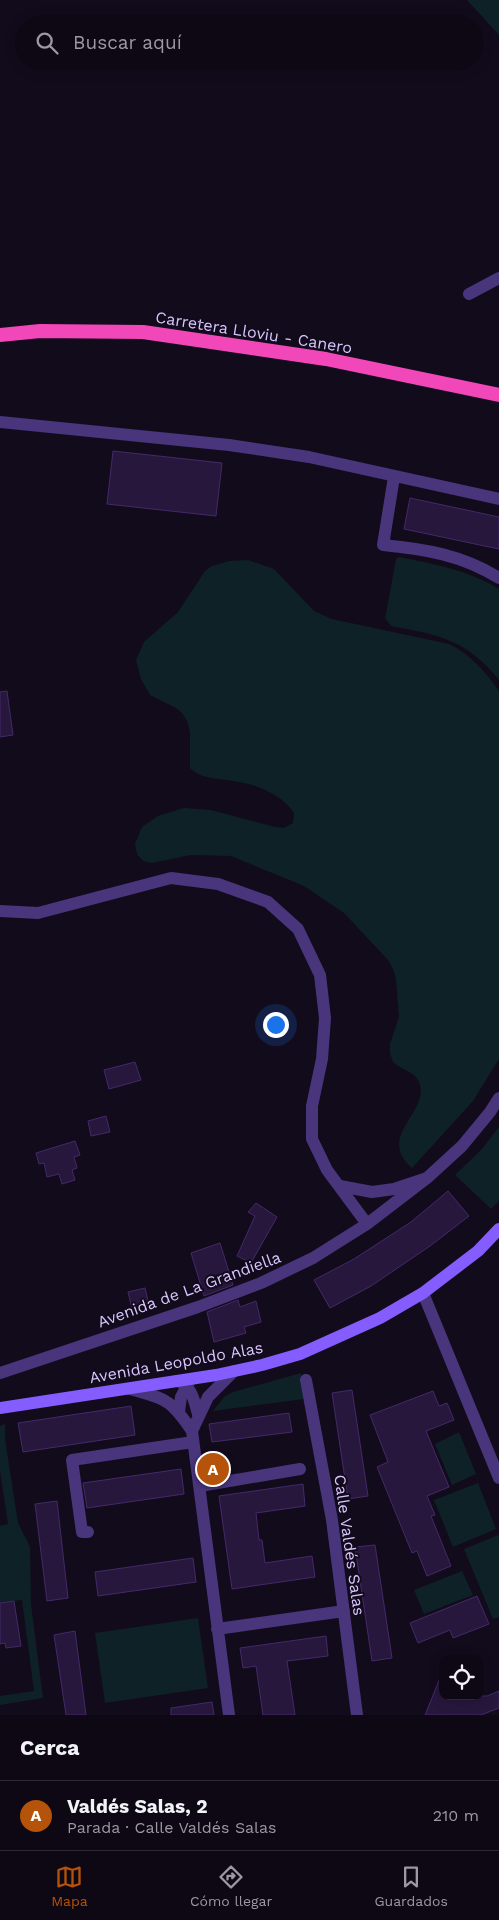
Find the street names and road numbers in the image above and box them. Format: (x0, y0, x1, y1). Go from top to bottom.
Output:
street label: Carretera Lloviu - Canero (154, 308, 354, 357)
street label: Avenida de La Grandiella (95, 1247, 283, 1332)
street label: Avenida Leopoldo Alas (88, 1338, 264, 1387)
street label: Calle Valdés Salas (330, 1473, 369, 1617)

